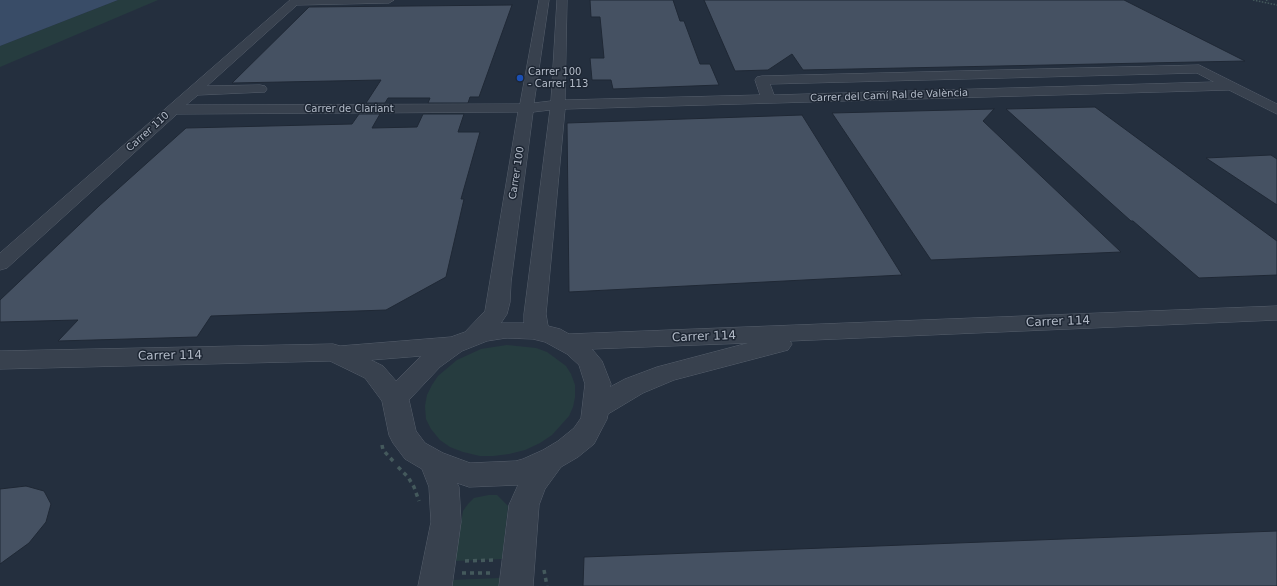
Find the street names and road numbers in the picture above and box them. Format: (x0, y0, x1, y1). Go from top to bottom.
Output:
street label: Carrer del Camí Ral de València (810, 87, 968, 105)
street label: Carrer de Clariant (304, 103, 394, 115)
street label: Carrer 110 (124, 110, 172, 154)
street label: Carrer 100 (507, 146, 527, 200)
street label: Carrer 114 (1026, 314, 1090, 330)
street label: Carrer 114 (672, 329, 736, 345)
street label: Carrer 114 (138, 348, 202, 364)

